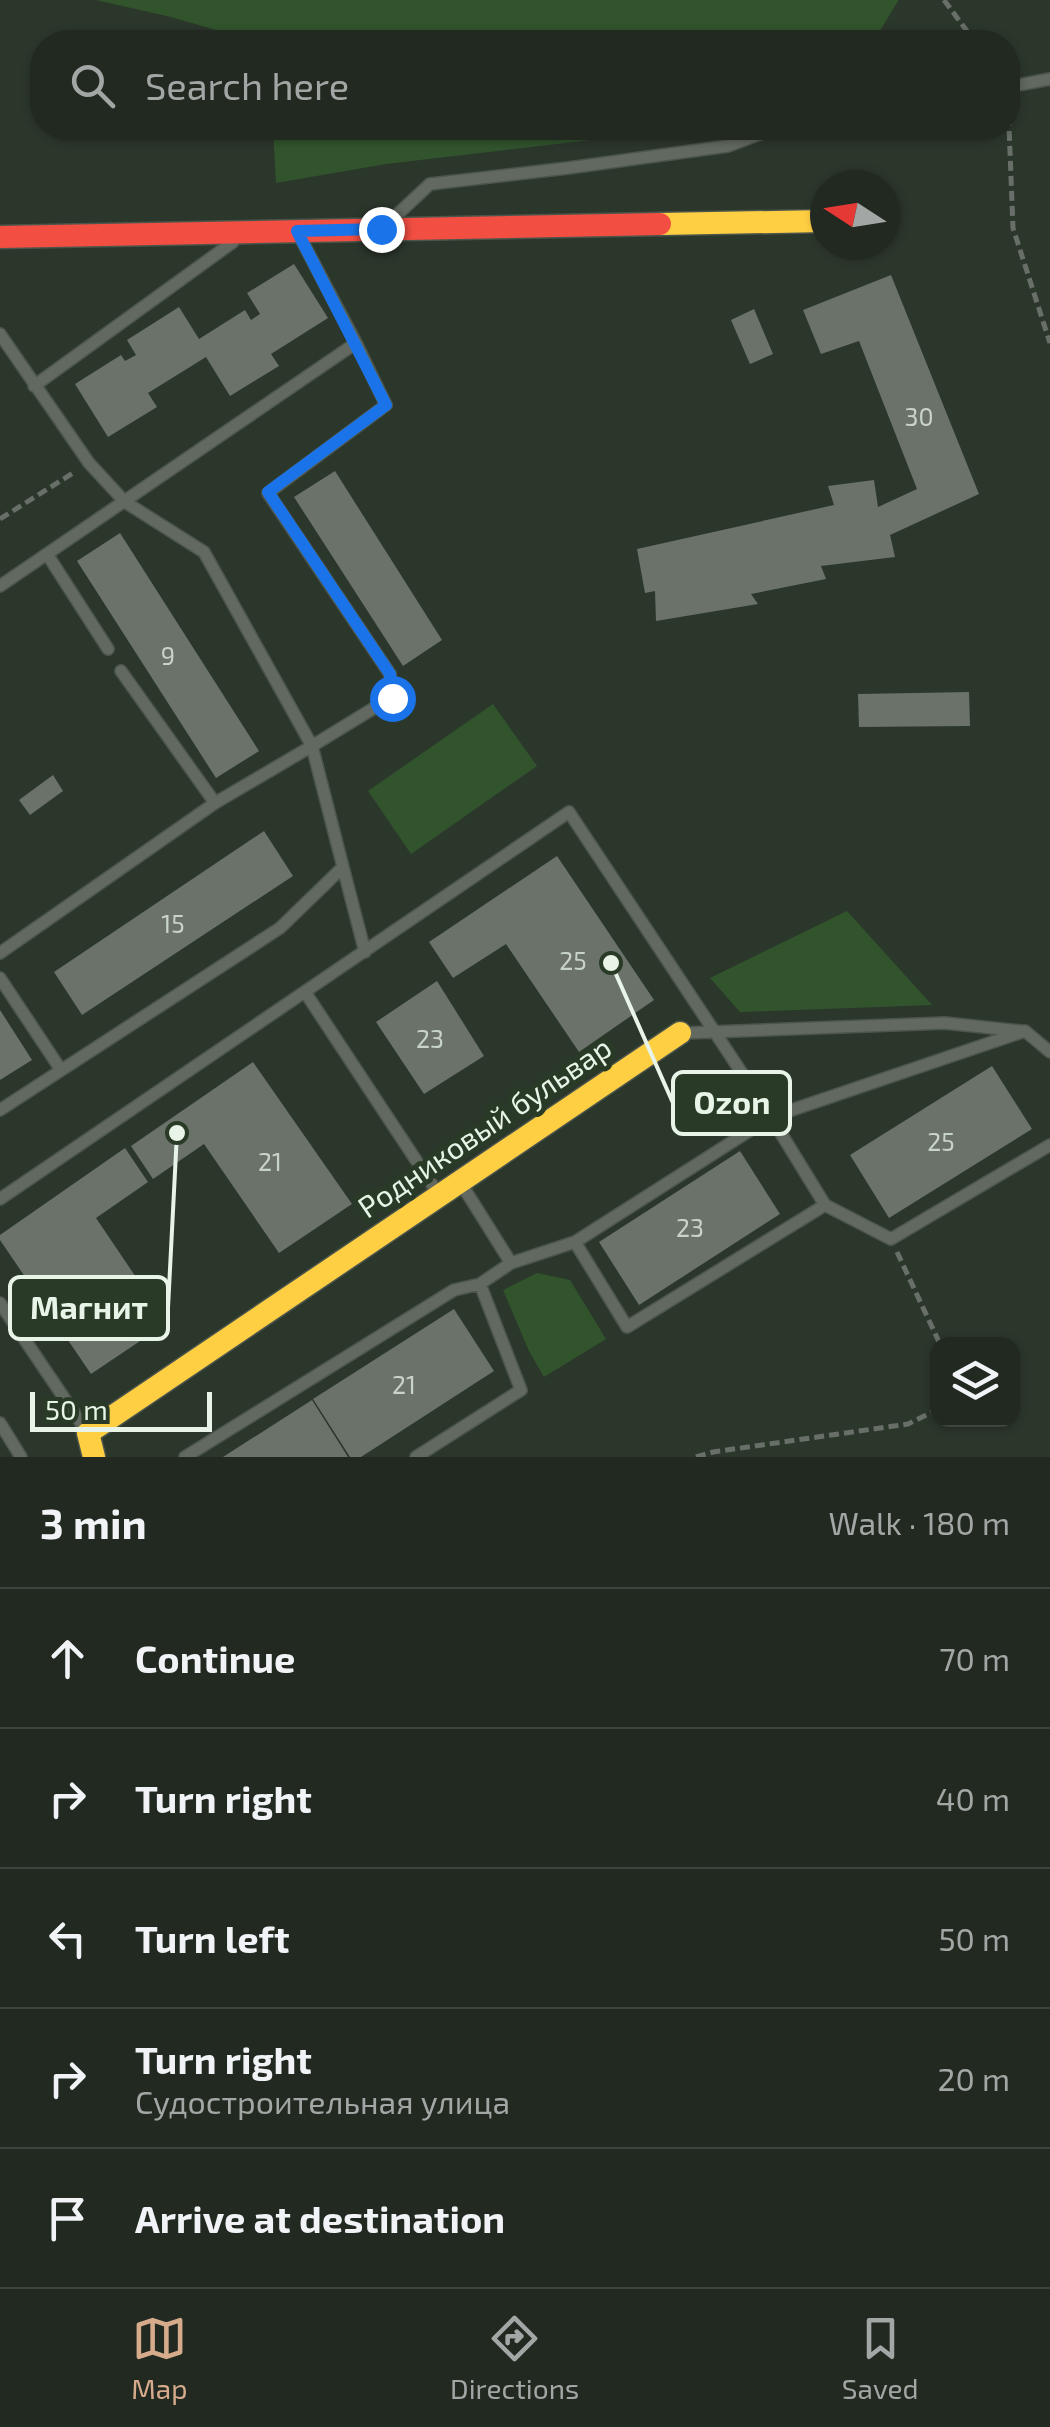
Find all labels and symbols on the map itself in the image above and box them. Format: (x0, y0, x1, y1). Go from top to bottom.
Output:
north arrow (810, 170, 900, 260)
route end (359, 207, 405, 253)
house number: 30 (905, 401, 933, 431)
house number: 9 (161, 640, 175, 670)
route start (370, 676, 416, 722)
house number: 15 (161, 908, 185, 938)
house number: 25 (559, 945, 587, 975)
house number: 23 (416, 1023, 444, 1053)
street label: Родниковый бульвар (350, 1028, 618, 1225)
callout: Ozon (673, 1072, 790, 1134)
text: Ozon (694, 1082, 770, 1120)
house number: 25 (927, 1126, 955, 1156)
house number: 21 (258, 1146, 282, 1176)
house number: 23 (676, 1212, 704, 1242)
callout: Магнит (10, 1277, 168, 1339)
text: Магнит (30, 1287, 148, 1325)
house number: 21 (392, 1369, 416, 1399)
scale bar (30, 1387, 212, 1432)

